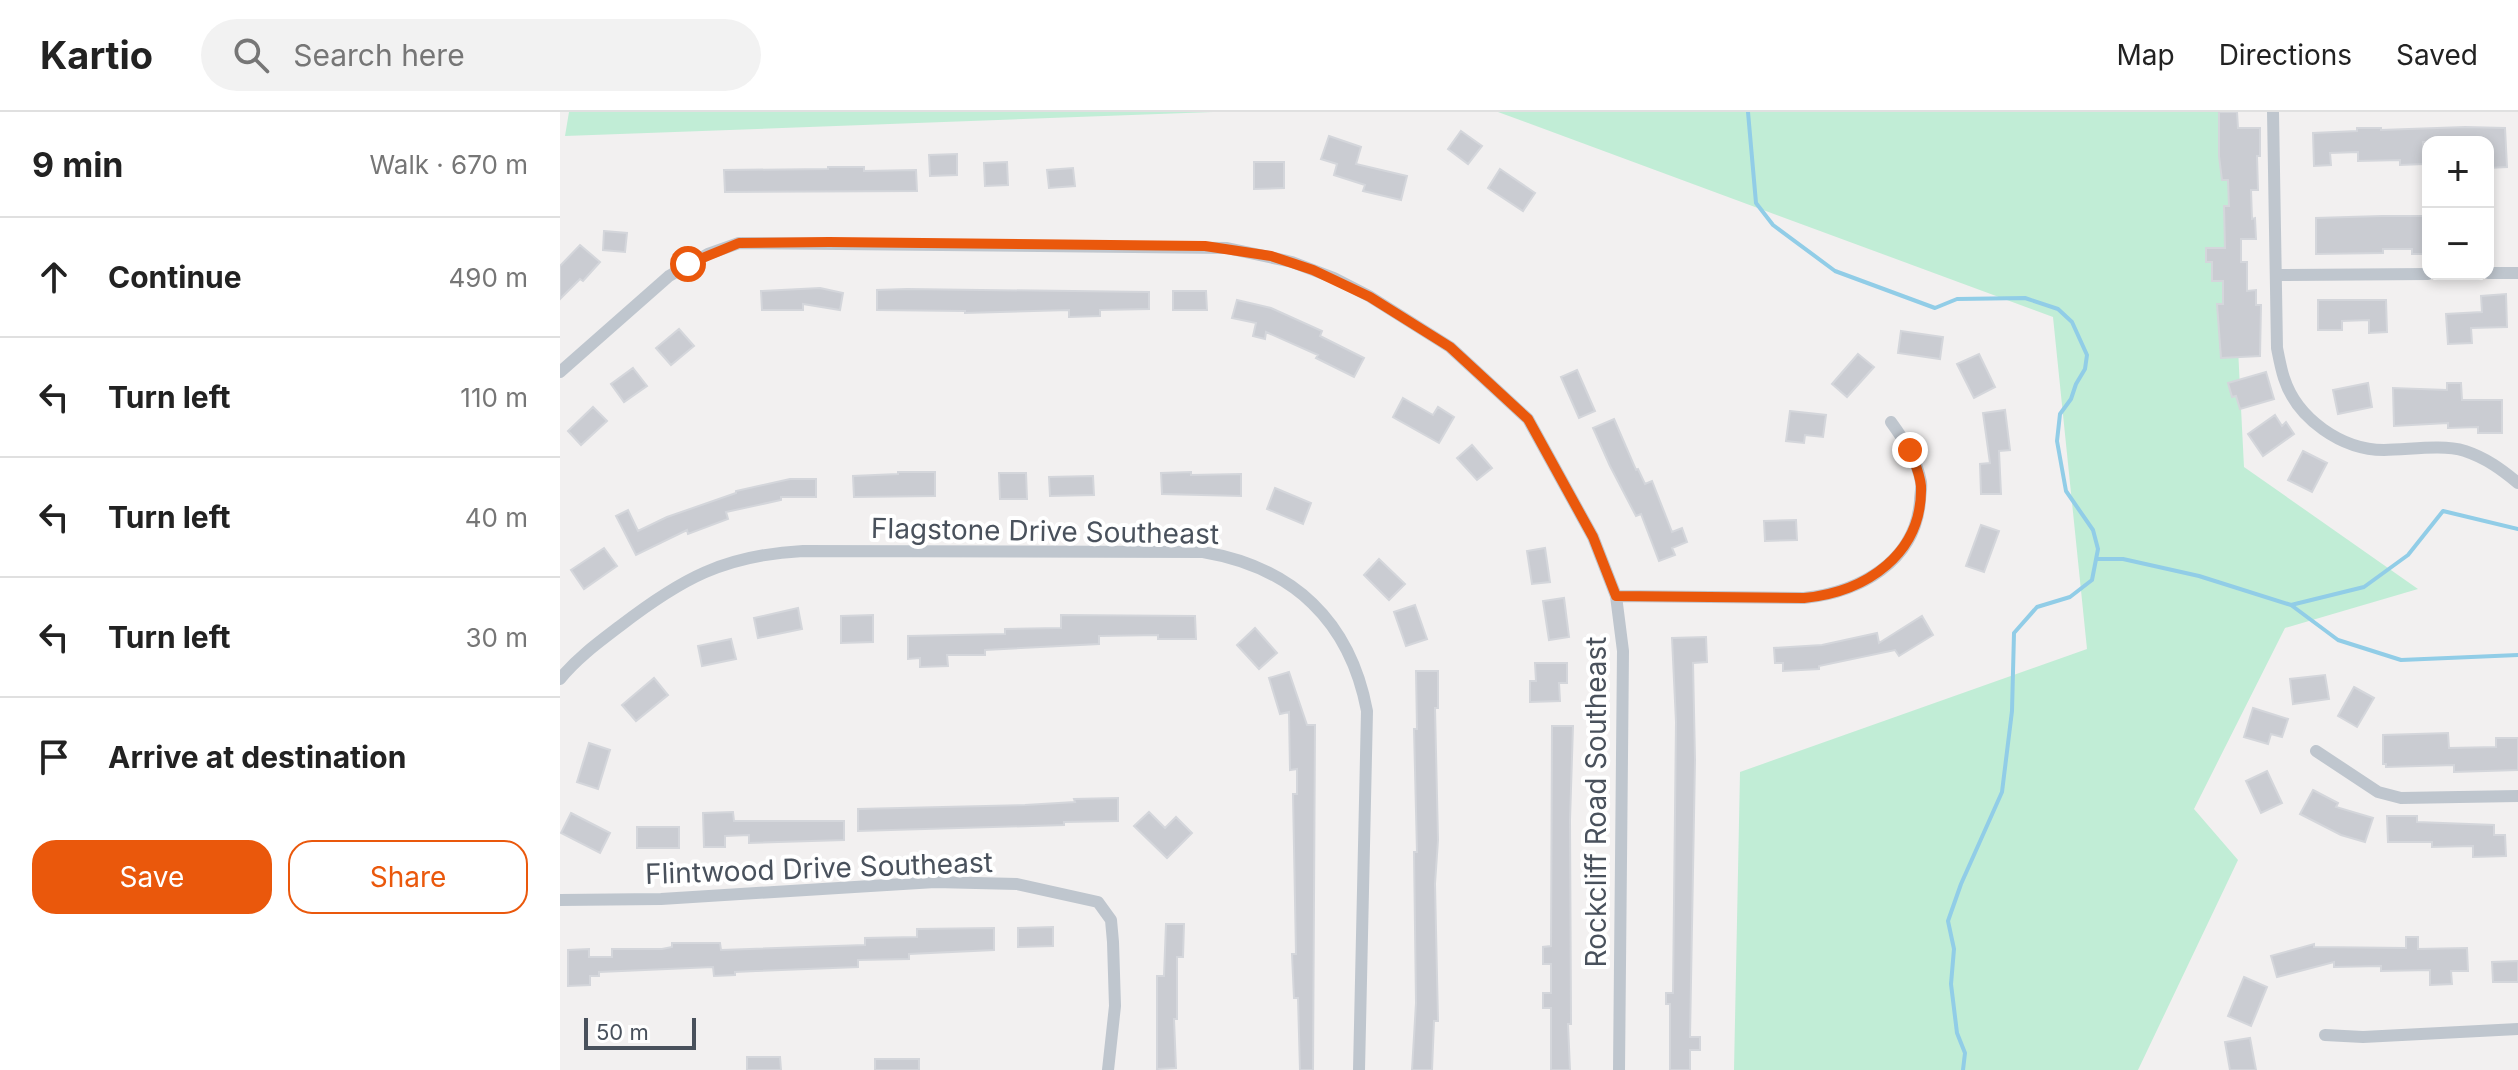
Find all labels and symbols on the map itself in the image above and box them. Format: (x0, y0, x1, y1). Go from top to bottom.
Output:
route start (670, 246, 706, 282)
route end (1892, 432, 1928, 468)
street label: Flagstone Drive Southeast (871, 511, 1219, 551)
street label: Rockcliff Road Southeast (1579, 637, 1613, 967)
street label: Flintwood Drive Southeast (645, 845, 993, 891)
scale bar (584, 1014, 696, 1050)

